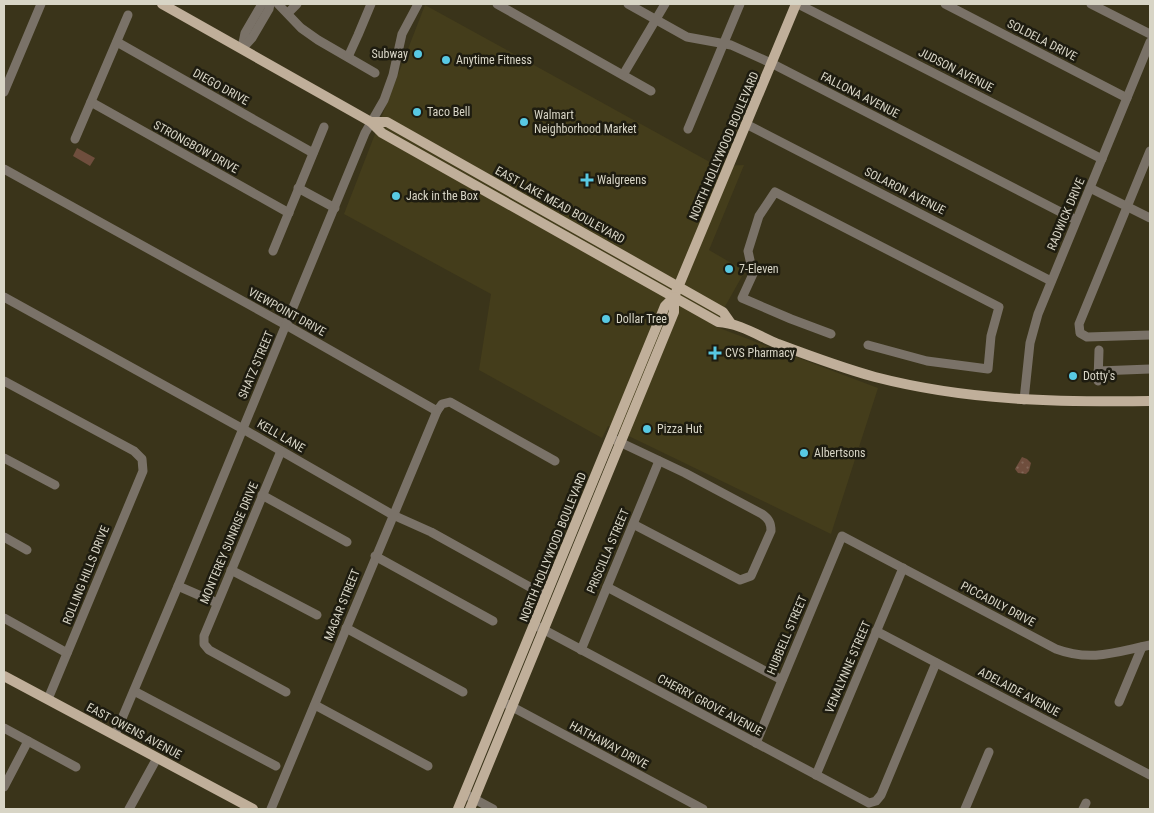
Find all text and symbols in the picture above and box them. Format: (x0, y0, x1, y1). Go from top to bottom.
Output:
street label: SOLDELA DRIVE (1005, 16, 1079, 64)
street label: JUDSON AVENUE (916, 45, 996, 95)
place label: Subway (372, 47, 408, 61)
marker: Subway (412, 48, 424, 60)
place label: Anytime Fitness (456, 53, 532, 67)
marker: Anytime Fitness (440, 54, 452, 66)
street label: DIEGO DRIVE (191, 66, 251, 108)
street label: FALLONA AVENUE (818, 69, 902, 121)
street label: NORTH HOLLYWOOD BOULEVARD (686, 70, 762, 222)
place label: Taco Bell (427, 105, 470, 119)
marker: Taco Bell (411, 106, 423, 118)
place label: Walmart Neighborhood Market (534, 108, 637, 136)
marker: Walmart Neighborhood Market (518, 116, 530, 128)
street label: STRONGBOW DRIVE (151, 118, 241, 176)
street label: EAST LAKE MEAD BOULEVARD (493, 163, 627, 247)
street label: SOLARON AVENUE (862, 165, 948, 217)
place label: Walgreens (597, 173, 646, 187)
marker: Walgreens (581, 174, 593, 186)
street label: RADWICK DRIVE (1044, 176, 1088, 252)
place label: Jack in the Box (406, 189, 478, 203)
marker: Jack in the Box (390, 190, 402, 202)
place label: 7-Eleven (739, 262, 779, 276)
marker: 7-Eleven (723, 263, 735, 275)
street label: VIEWPOINT DRIVE (246, 285, 328, 339)
place label: Dollar Tree (616, 312, 667, 326)
marker: Dollar Tree (600, 313, 612, 325)
street label: SHATZ STREET (235, 329, 277, 401)
place label: CVS Pharmacy (725, 346, 795, 360)
marker: CVS Pharmacy (709, 347, 721, 359)
place label: Dotty's (1083, 369, 1115, 383)
marker: Dotty's (1067, 370, 1079, 382)
street label: KELL LANE (255, 417, 307, 455)
place label: Pizza Hut (657, 422, 703, 436)
marker: Pizza Hut (641, 423, 653, 435)
place label: Albertsons (814, 446, 866, 460)
marker: Albertsons (798, 447, 810, 459)
street label: NORTH HOLLYWOOD BOULEVARD (517, 470, 589, 624)
street label: MONTEREY SUNRISE DRIVE (197, 480, 261, 606)
street label: PRISCILLA STREET (584, 507, 632, 595)
street label: ROLLING HILLS DRIVE (60, 524, 112, 626)
street label: MAGAR STREET (321, 567, 363, 643)
street label: PICCADILY DRIVE (958, 579, 1038, 630)
street label: HUBBELL STREET (764, 593, 810, 677)
street label: VENALYNNE STREET (822, 619, 874, 715)
street label: ADELAIDE AVENUE (976, 665, 1062, 719)
street label: CHERRY GROVE AVENUE (655, 671, 765, 739)
street label: EAST OWENS AVENUE (84, 700, 184, 762)
street label: HATHAWAY DRIVE (567, 718, 651, 772)

